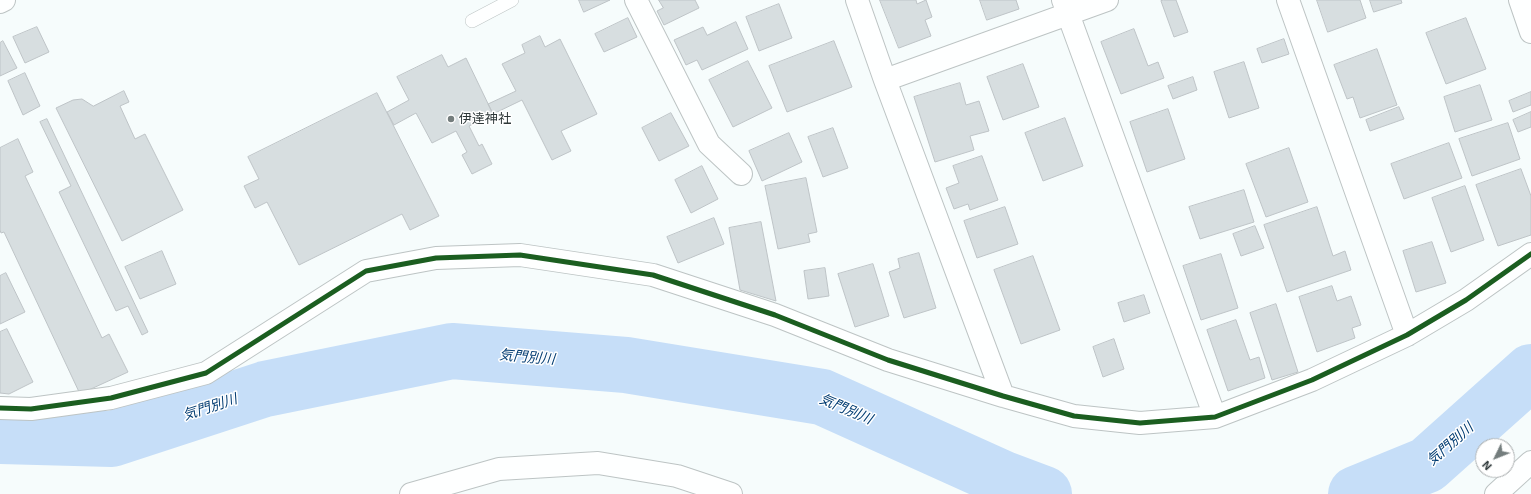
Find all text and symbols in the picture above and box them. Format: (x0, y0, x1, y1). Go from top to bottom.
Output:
place label: 伊達神社 (459, 111, 511, 127)
marker: 伊達神社 (446, 114, 456, 124)
water label: 気門別川 (498, 346, 556, 368)
water label: 気門別川 (181, 390, 239, 424)
water label: 気門別川 (817, 390, 875, 428)
water label: 気門別川 (1423, 419, 1477, 469)
north arrow (1475, 438, 1515, 478)
text: N (1479, 459, 1494, 473)

